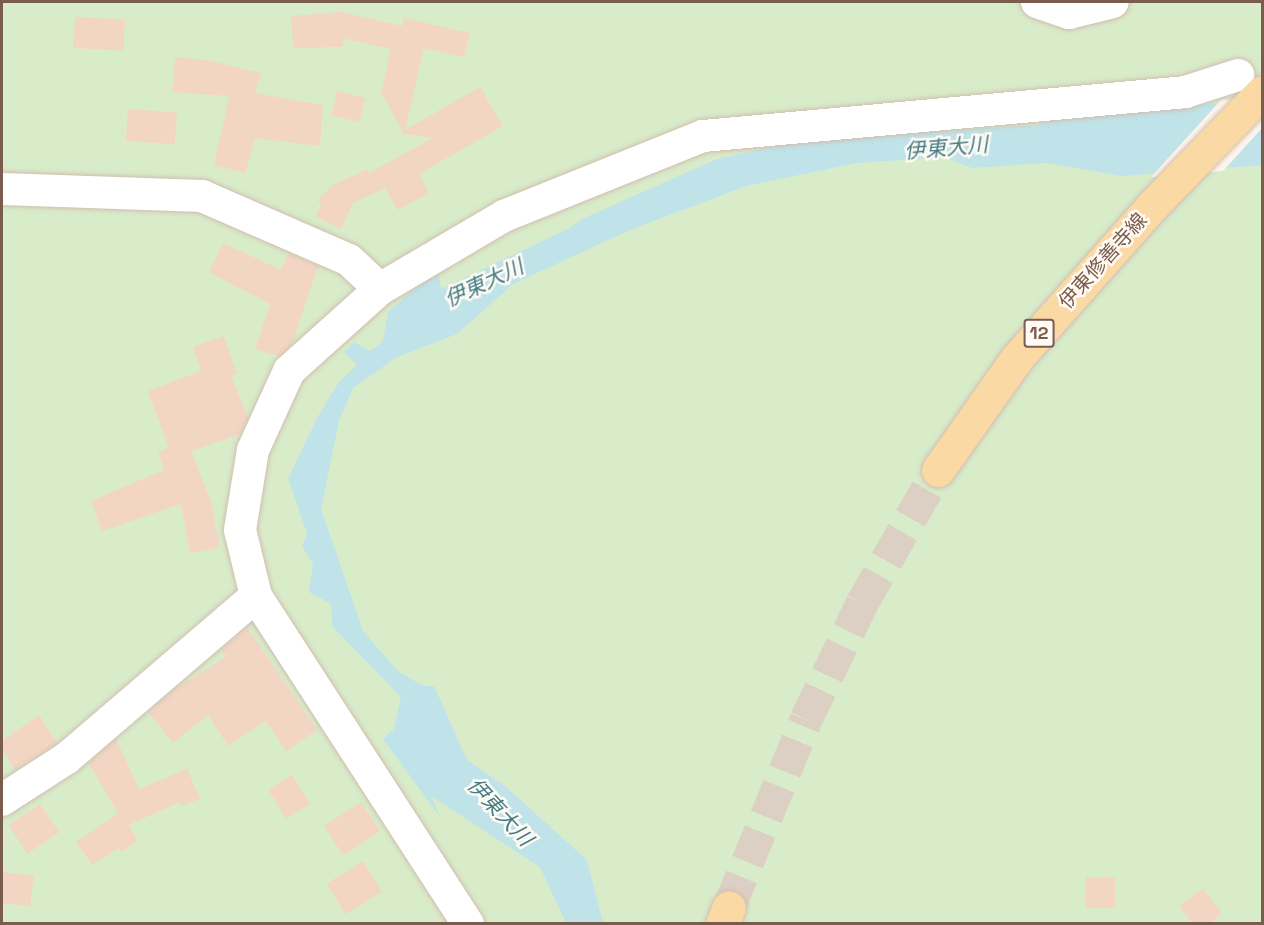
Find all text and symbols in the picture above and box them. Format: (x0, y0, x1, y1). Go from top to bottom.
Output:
water label: 伊東大川 (903, 132, 989, 164)
street label: 伊東修善寺線 (1054, 208, 1152, 314)
water label: 伊東大川 (441, 254, 527, 312)
road number: 12 (1022, 318, 1056, 348)
water label: 伊東大川 (462, 773, 538, 851)

